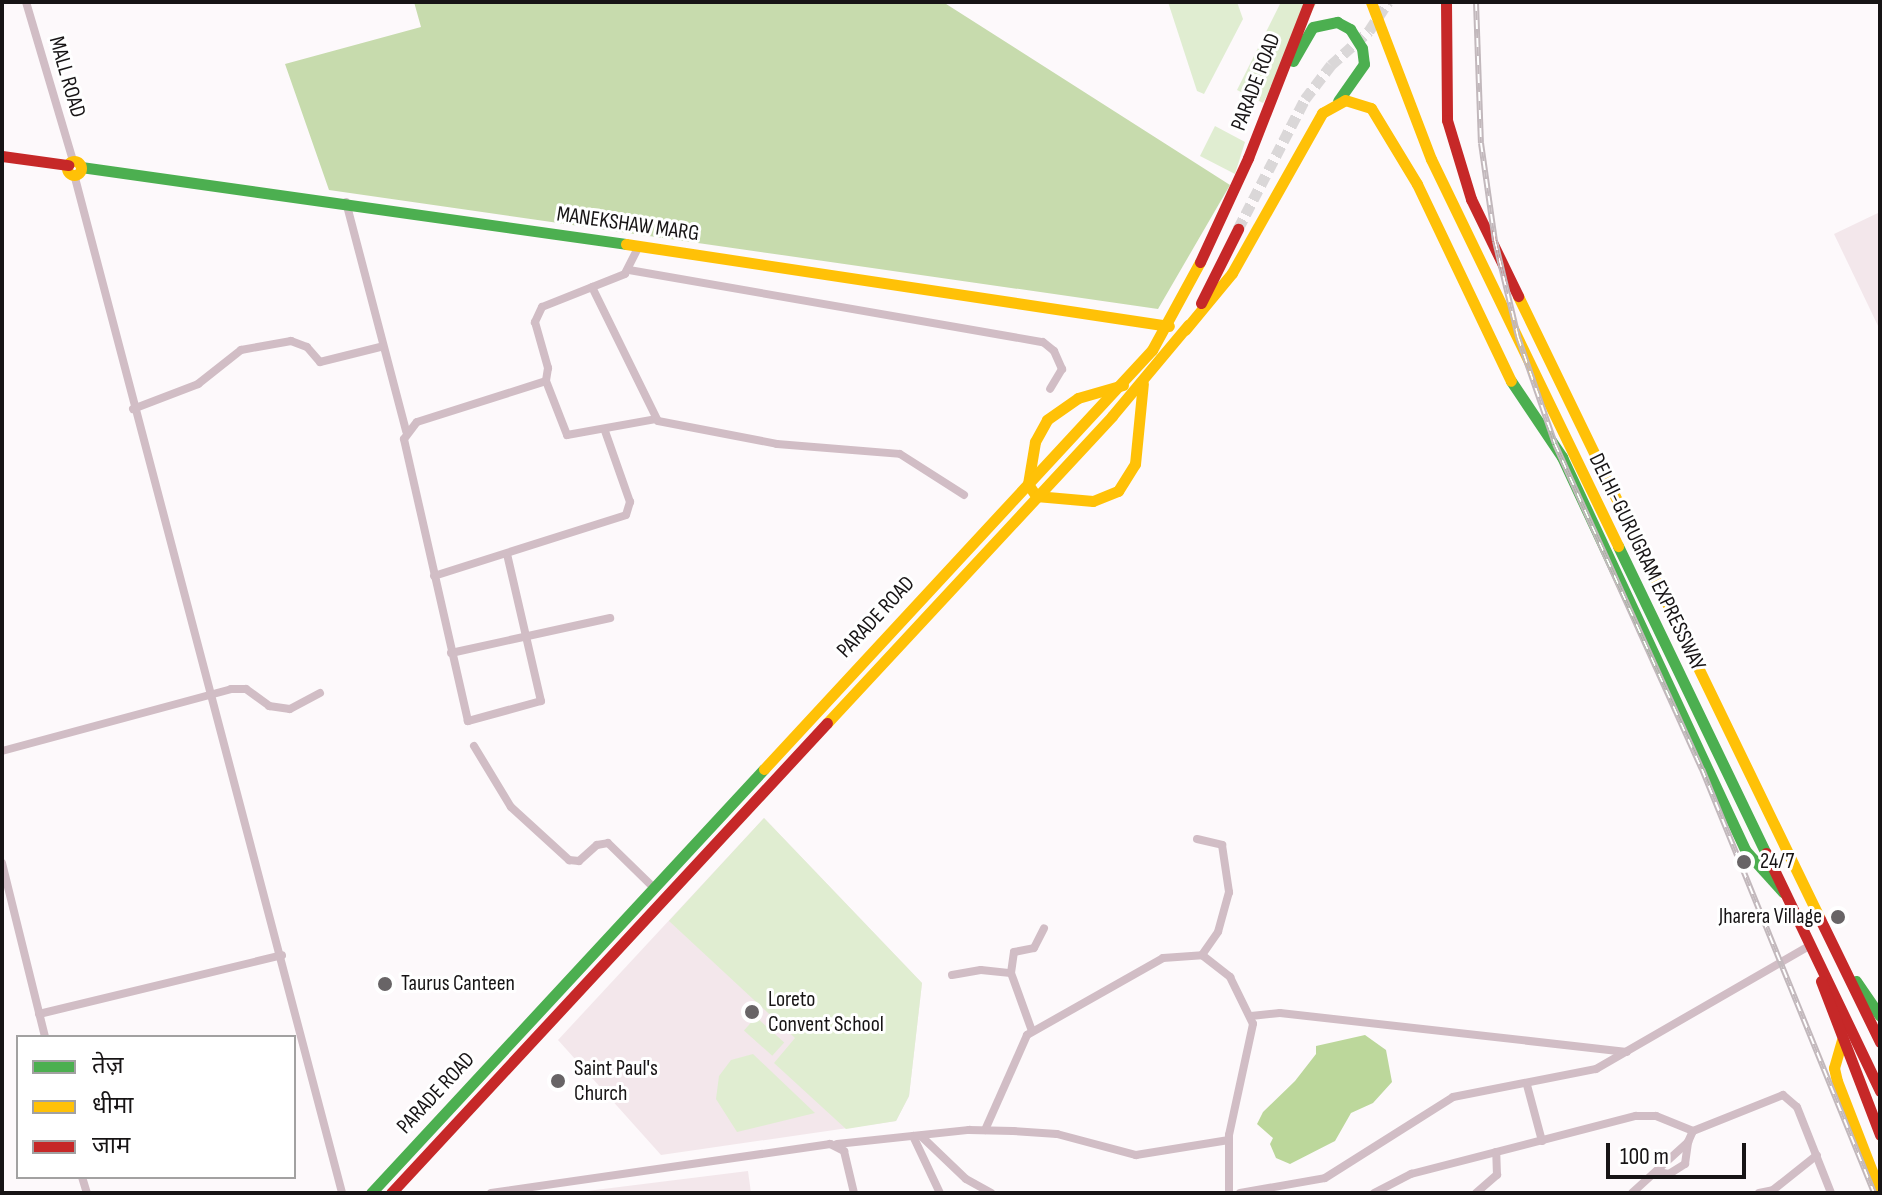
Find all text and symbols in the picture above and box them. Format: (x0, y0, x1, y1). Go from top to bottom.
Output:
street label: PARADE ROAD (1225, 30, 1287, 134)
street label: MALL ROAD (43, 33, 91, 121)
street label: MANEKSHAW MARG (555, 201, 701, 247)
street label: DELHI-GURUGRAM EXPRESSWAY (1583, 449, 1711, 675)
street label: PARADE ROAD (832, 571, 920, 663)
place label: 24/7 (1760, 849, 1794, 875)
marker: 24/7 (1735, 853, 1753, 871)
place label: Jharera Village (1719, 904, 1822, 930)
marker: Jharera Village (1829, 908, 1847, 926)
place label: Taurus Canteen (401, 971, 515, 997)
marker: Taurus Canteen (376, 975, 394, 993)
place label: Loreto Convent School (768, 986, 884, 1038)
marker: Loreto Convent School (743, 1003, 761, 1021)
legend (16, 1035, 296, 1179)
street label: PARADE ROAD (392, 1047, 480, 1139)
text: तेज़ (92, 1051, 124, 1080)
place label: Saint Paul's Church (574, 1055, 658, 1106)
marker: Saint Paul's Church (549, 1072, 567, 1090)
text: धीमा (92, 1091, 134, 1120)
scale bar (1610, 1127, 1750, 1177)
text: जाम (92, 1131, 130, 1160)
text: 100 m (1620, 1142, 1669, 1171)

